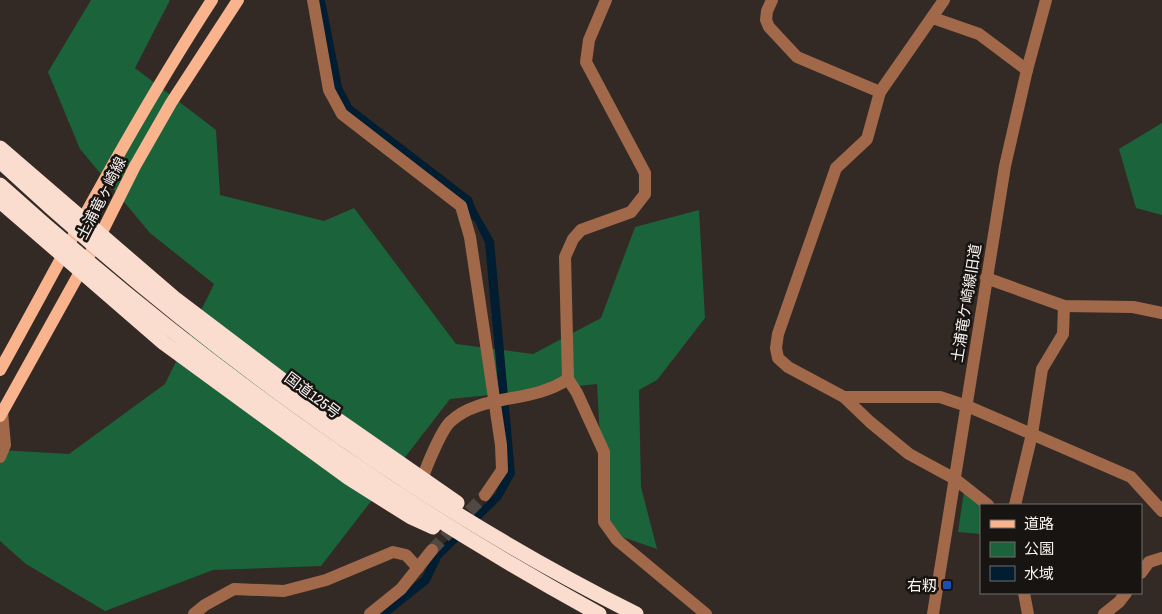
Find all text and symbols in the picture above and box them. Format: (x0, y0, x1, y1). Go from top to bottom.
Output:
street label: 土浦竜ヶ崎線 (71, 153, 131, 243)
street label: 土浦竜ケ崎線旧道 (946, 242, 986, 364)
street label: 国道125号 (281, 367, 345, 423)
legend (980, 504, 1142, 594)
text: 道路 (1024, 513, 1054, 534)
text: 公園 (1024, 538, 1054, 559)
text: 水域 (1024, 563, 1054, 584)
place label: 右籾 (907, 575, 937, 596)
marker: 右籾 (941, 579, 953, 591)

